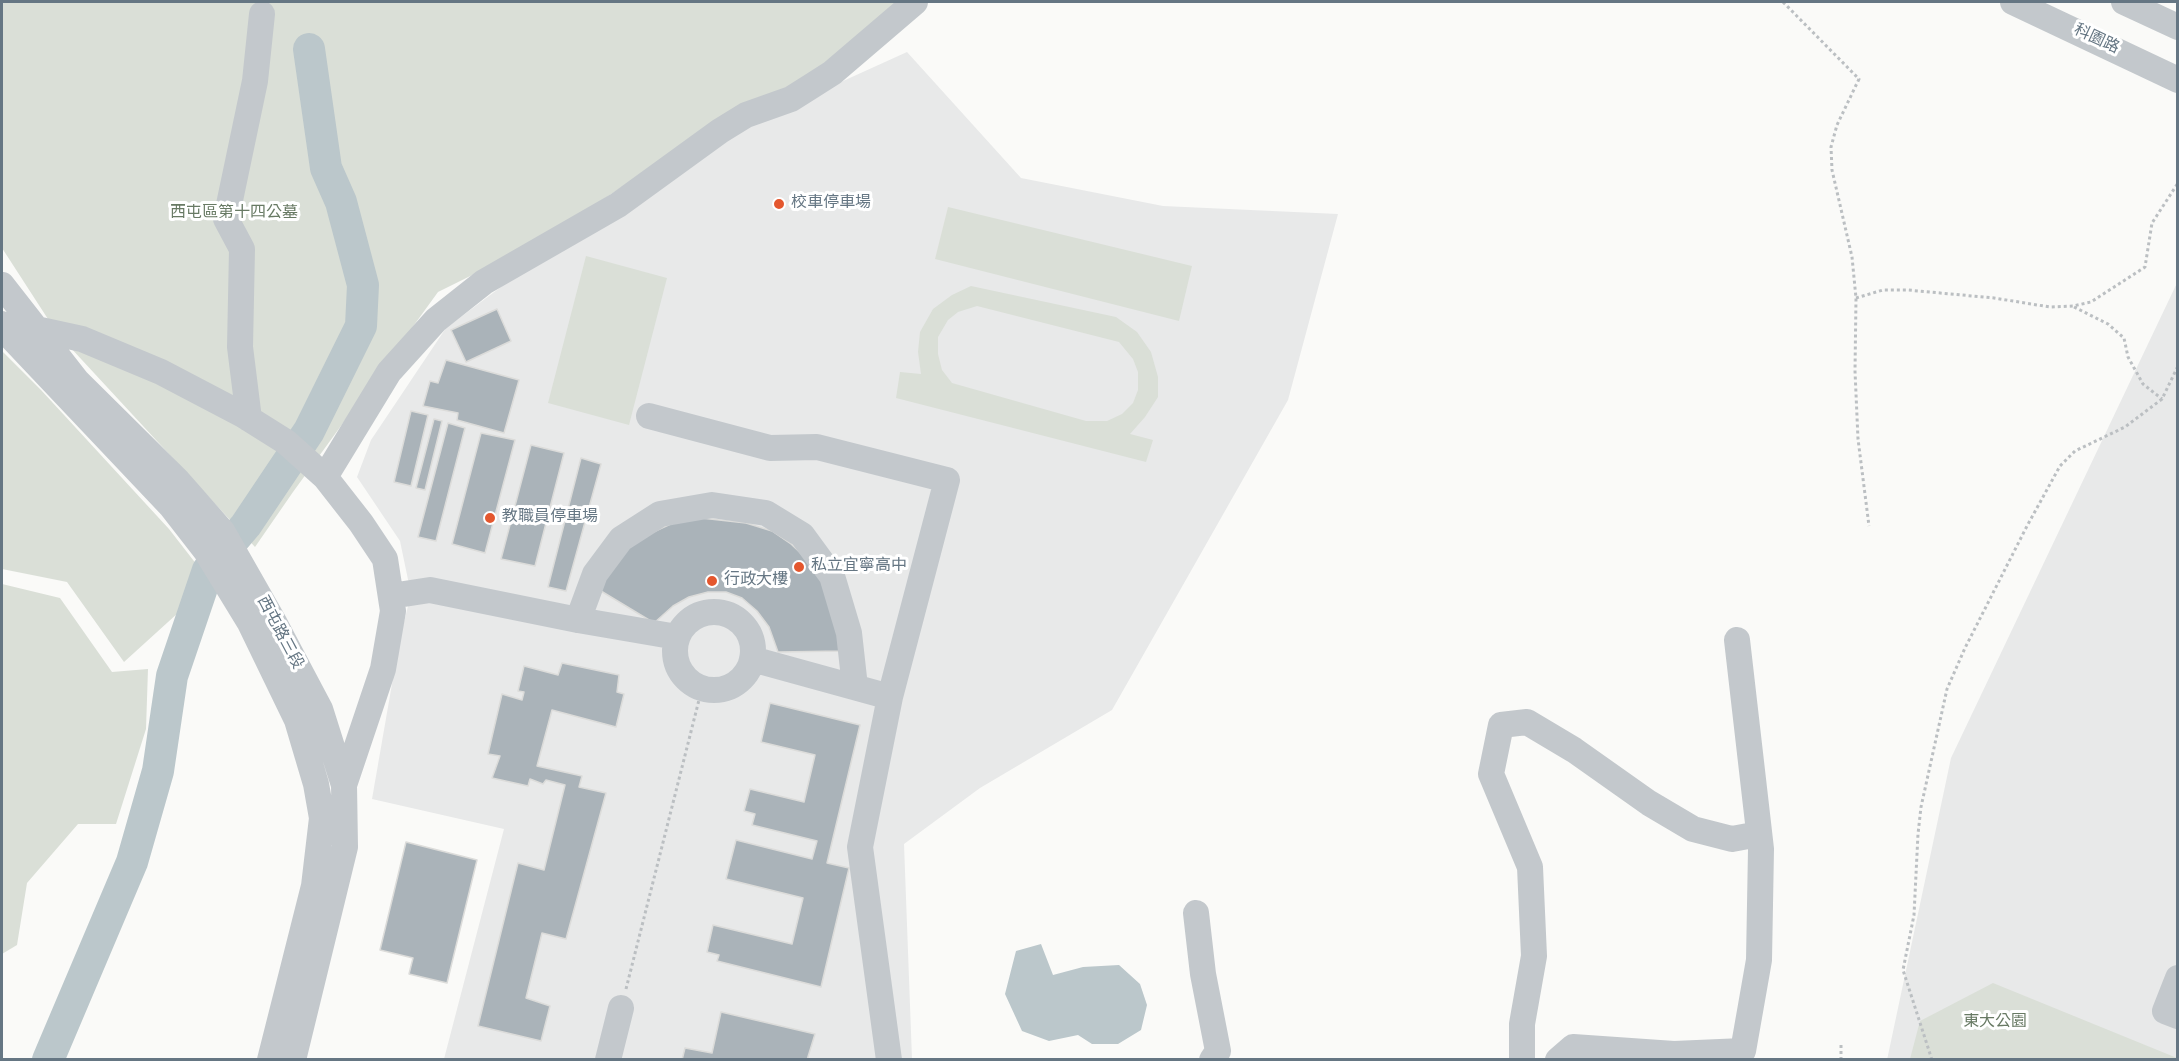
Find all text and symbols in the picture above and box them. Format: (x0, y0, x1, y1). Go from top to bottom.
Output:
street label: 科園路 (2070, 21, 2122, 59)
place label: 校車停車場 (791, 194, 871, 214)
marker: 校車停車場 (772, 197, 786, 211)
park label: 西屯區第十四公墓 (170, 204, 298, 224)
place label: 教職員停車場 (502, 508, 598, 528)
marker: 教職員停車場 (483, 511, 497, 525)
place label: 私立宜寧高中 (811, 557, 907, 577)
marker: 私立宜寧高中 (792, 560, 806, 574)
place label: 行政大樓 (724, 571, 788, 591)
marker: 行政大樓 (705, 574, 719, 588)
street label: 西屯路三段 (252, 593, 306, 673)
park label: 東大公園 (1963, 1013, 2027, 1033)

